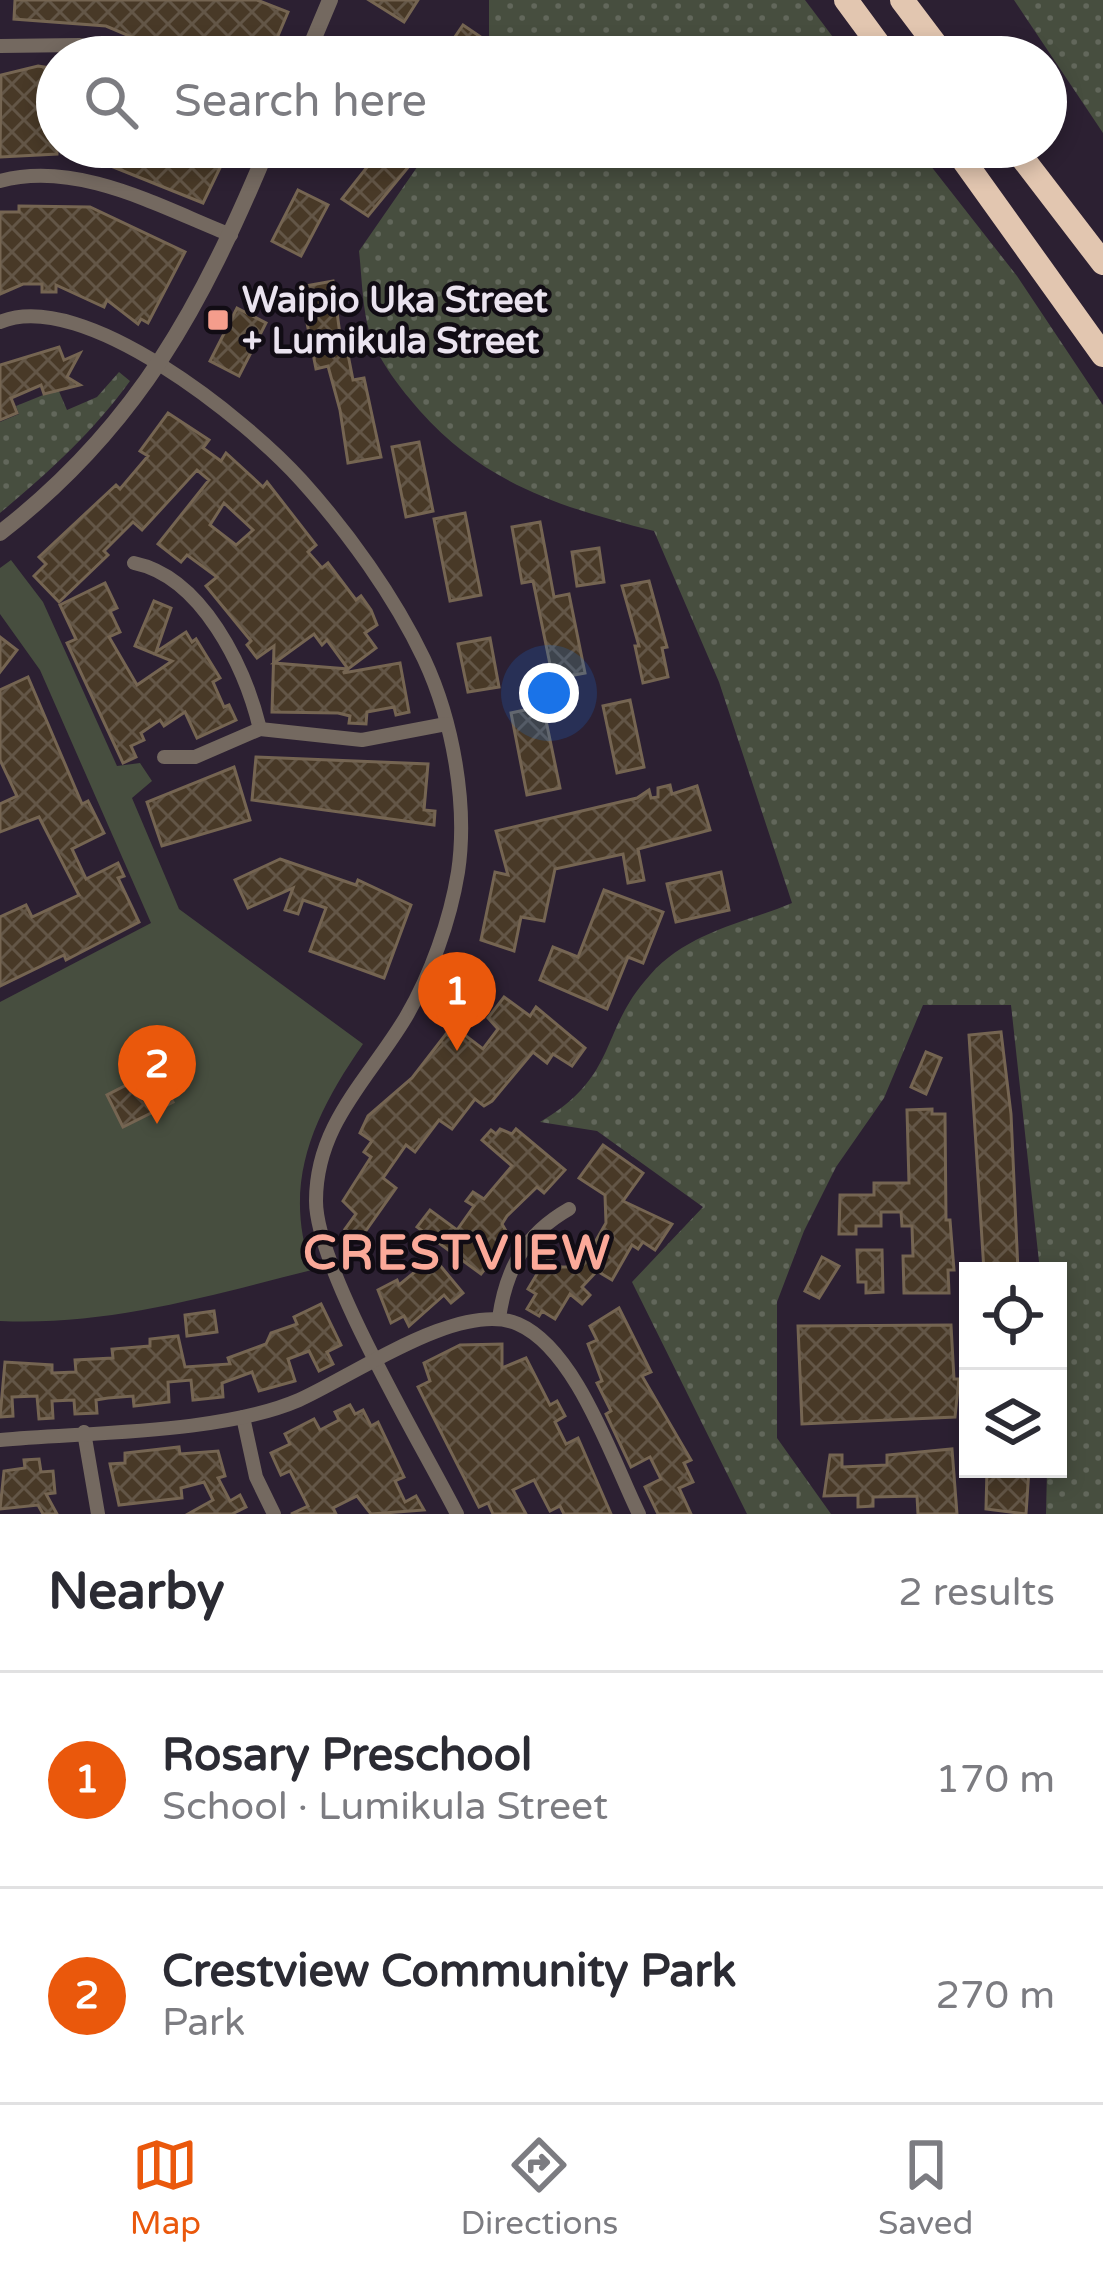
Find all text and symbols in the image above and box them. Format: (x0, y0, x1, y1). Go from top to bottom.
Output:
search box (36, 36, 1067, 168)
icon: search (78, 69, 144, 135)
text: Search here (174, 75, 427, 129)
place label: Waipio Uka Street + Lumikula Street (242, 279, 548, 363)
marker: Waipio Uka Street + Lumikula Street (205, 307, 231, 333)
your location (519, 663, 579, 723)
pin: 1 (418, 952, 496, 1051)
pin: 2 (118, 1025, 196, 1124)
district label: CRESTVIEW (303, 1225, 613, 1283)
map controls (959, 1262, 1067, 1478)
button: locate (959, 1262, 1067, 1370)
button: layers (959, 1370, 1067, 1478)
text: Nearby (48, 1561, 225, 1623)
text: 2 results (898, 1569, 1055, 1616)
text: Rosary Preschool (162, 1729, 532, 1783)
text: 1 (75, 1756, 99, 1803)
text: 170 m (936, 1756, 1055, 1803)
text: School · Lumikula Street (162, 1783, 608, 1830)
text: Crestview Community Park (162, 1945, 736, 1999)
text: 2 (75, 1972, 99, 2019)
text: 270 m (936, 1972, 1055, 2019)
text: Park (162, 1999, 245, 2046)
tab: Map (130, 2132, 201, 2243)
tab: Directions (461, 2132, 618, 2243)
tab: Saved (878, 2132, 973, 2243)

